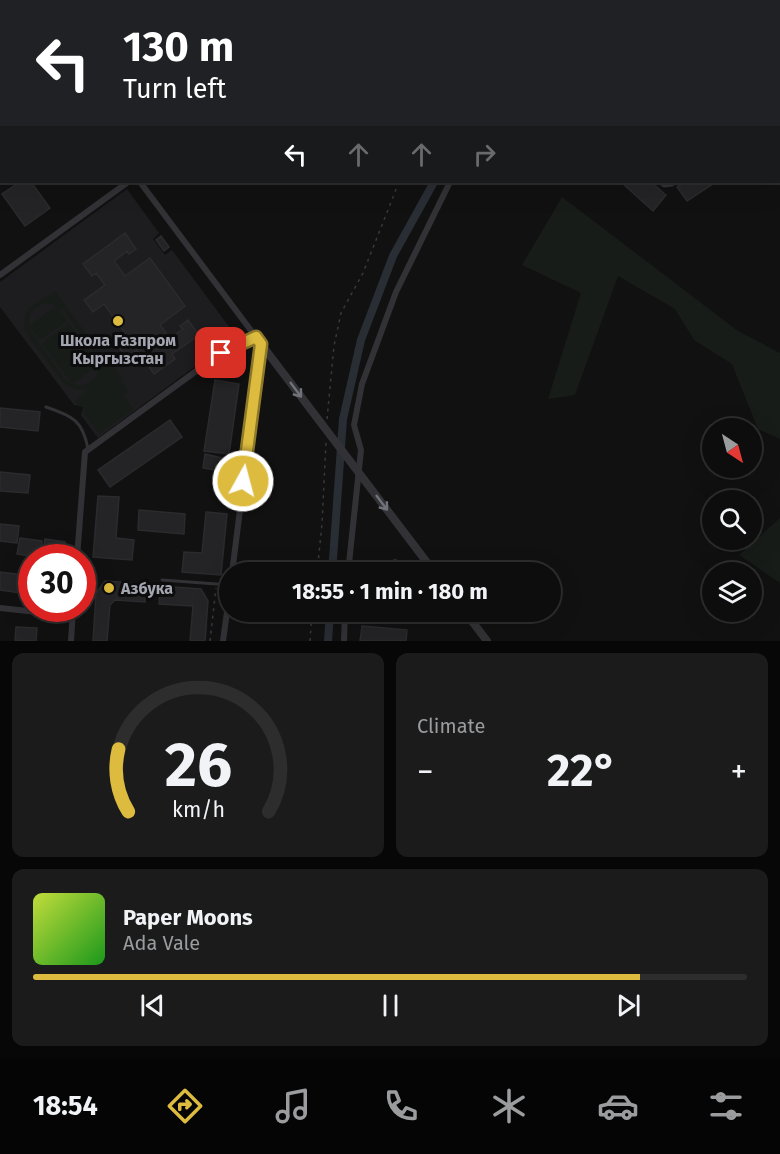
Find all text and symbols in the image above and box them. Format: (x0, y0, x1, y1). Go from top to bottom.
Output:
text: 130 m (123, 22, 234, 72)
icon: left (24, 24, 102, 102)
text: Turn left (123, 73, 226, 105)
icon: left (279, 138, 312, 171)
icon: ahead (342, 138, 375, 171)
icon: ahead (405, 138, 438, 171)
icon: right (468, 138, 501, 171)
marker: Школа Газпром Кыргызстан (111, 314, 125, 328)
pin (195, 327, 246, 378)
place label: Школа Газпром Кыргызстан (60, 331, 176, 368)
icon: arrive (204, 336, 237, 369)
one-way arrow (290, 382, 302, 398)
north arrow (702, 418, 762, 478)
map controls (702, 418, 762, 622)
position arrow (211, 449, 275, 513)
button: search (702, 490, 762, 550)
one-way arrow (376, 495, 388, 511)
speed limit sign: 30 (18, 544, 96, 622)
button: layers (702, 562, 762, 622)
text: 18:55 · 1 min · 180 m (292, 578, 488, 605)
place label: Азбука (120, 579, 173, 598)
marker: Азбука (102, 581, 116, 595)
text: Climate (417, 714, 485, 738)
text: 26 (164, 728, 232, 803)
text: 22° (547, 744, 617, 798)
text: − (417, 752, 434, 792)
text: + (731, 752, 747, 792)
text: km/h (171, 797, 225, 823)
text: Paper Moons (123, 904, 253, 931)
text: Ada Vale (123, 931, 200, 955)
icon: previous (136, 989, 169, 1022)
icon: pause (374, 989, 407, 1022)
icon: next (612, 989, 645, 1022)
icon: directions (164, 1085, 206, 1127)
icon: music (272, 1085, 314, 1127)
icon: phone (380, 1085, 422, 1127)
icon: climate (488, 1085, 530, 1127)
icon: car (597, 1085, 639, 1127)
icon: filters (705, 1085, 747, 1127)
text: 18:54 (33, 1090, 98, 1122)

